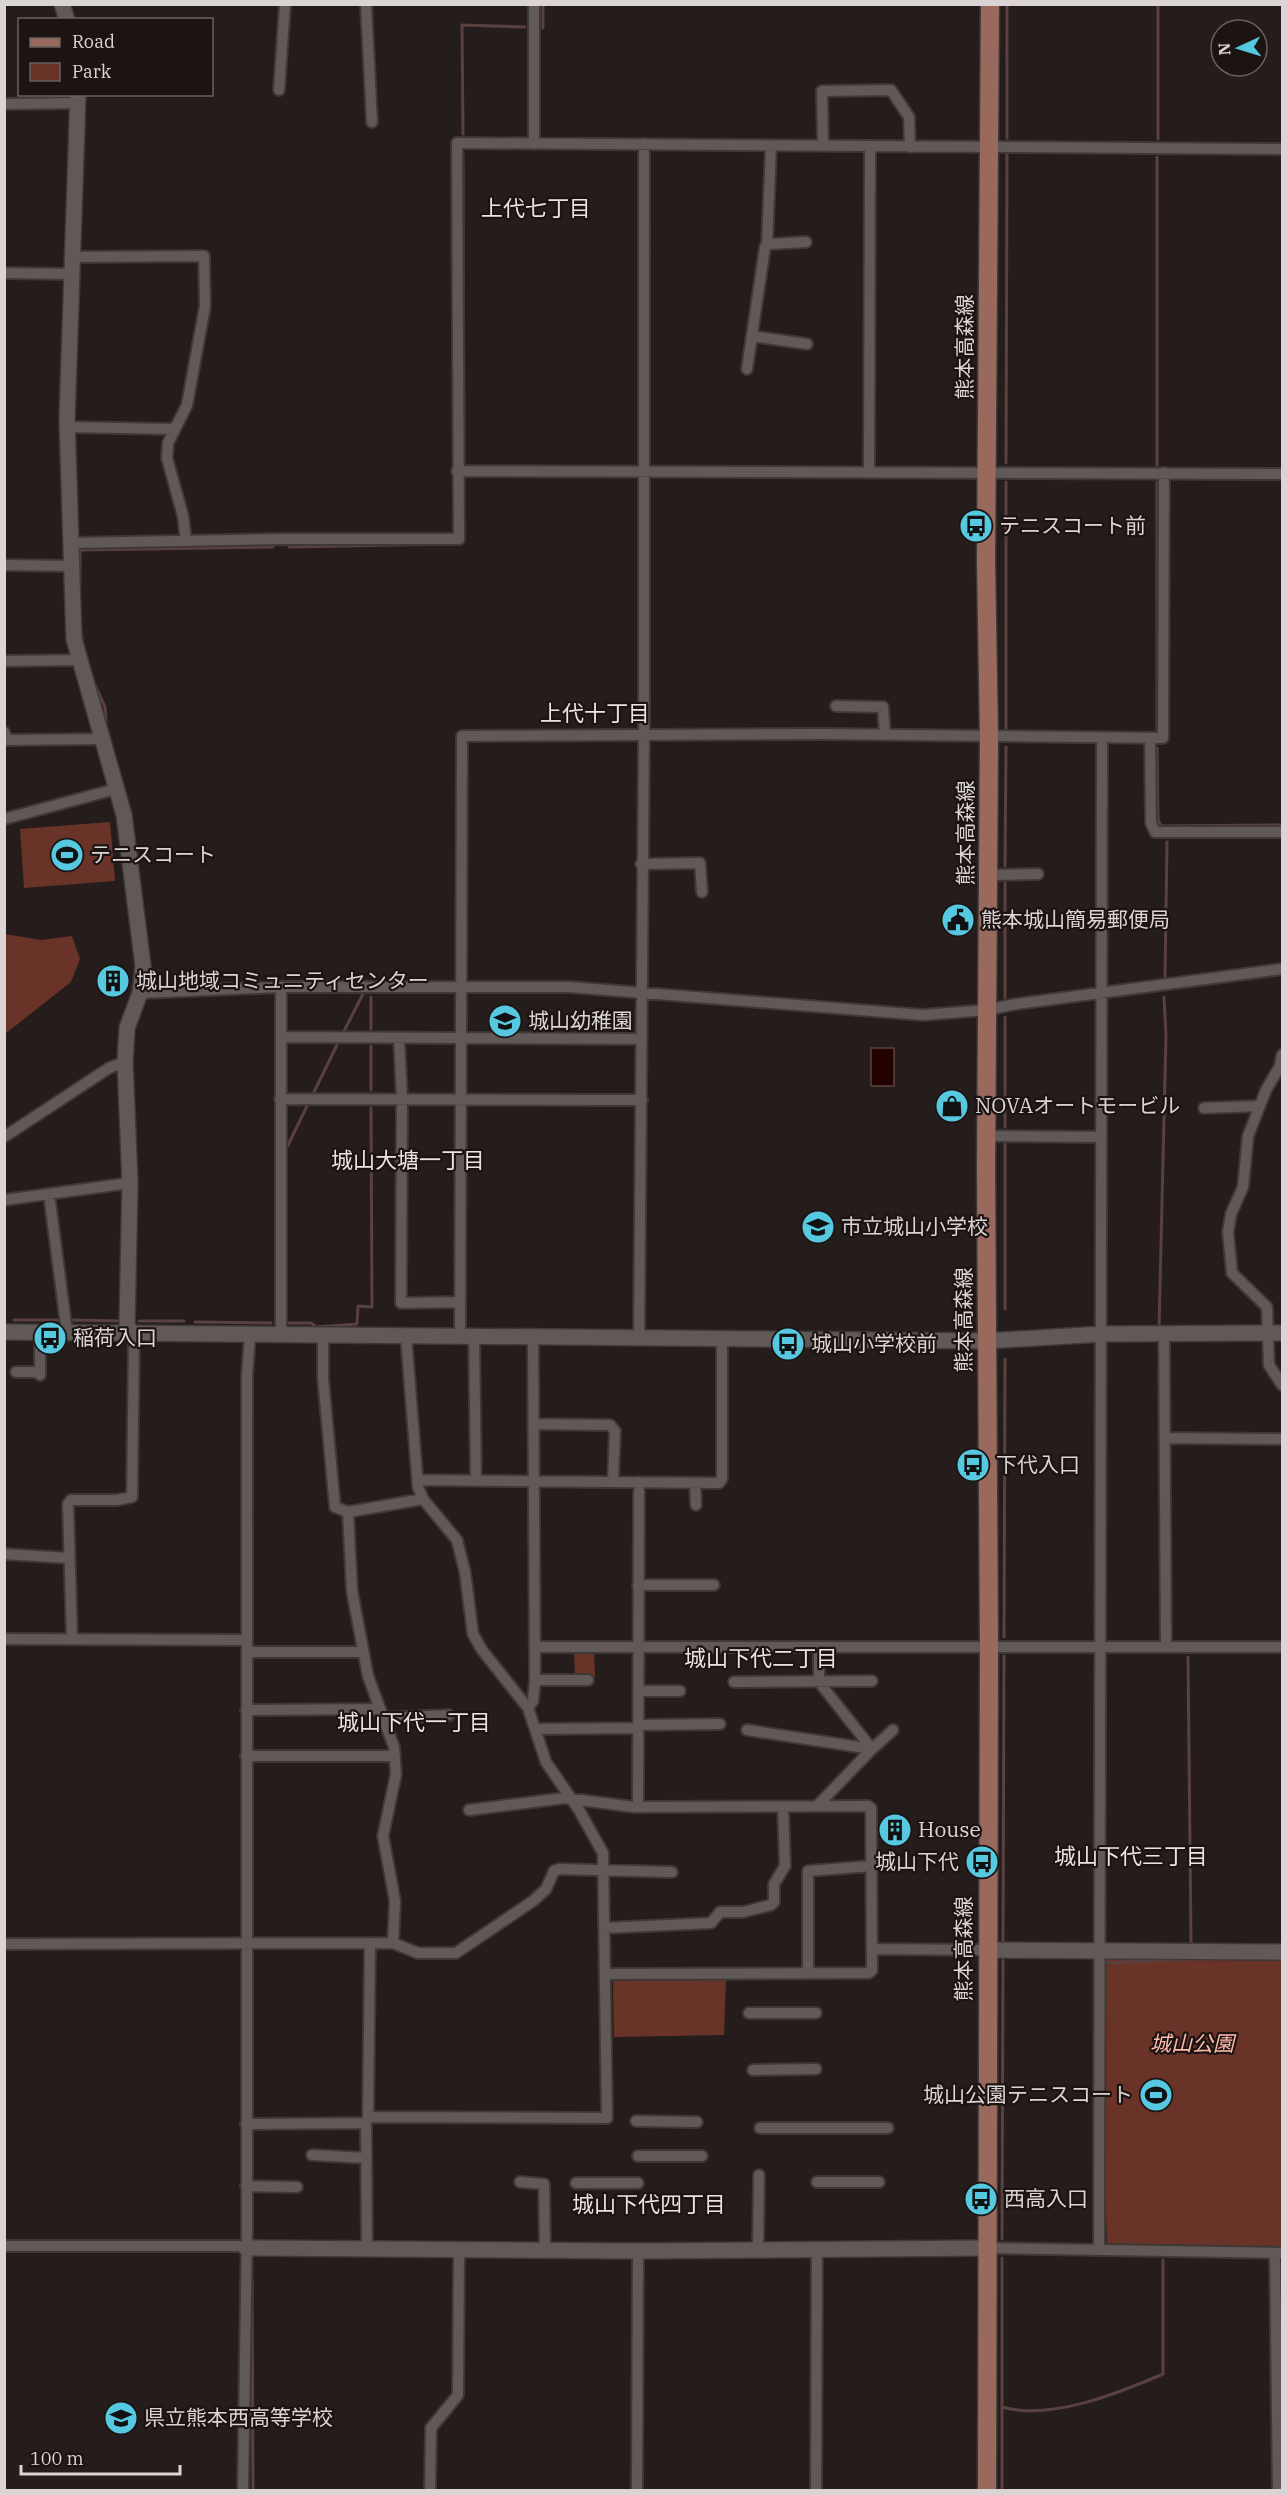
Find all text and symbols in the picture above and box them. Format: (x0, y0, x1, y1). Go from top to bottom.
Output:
legend (18, 18, 213, 96)
north arrow (1209, 18, 1269, 78)
text: Road (72, 30, 115, 53)
text: N (1214, 42, 1234, 56)
text: Park (72, 60, 112, 83)
district label: 上代七丁目 (481, 193, 591, 222)
street label: 熊本高森線 (950, 295, 978, 400)
bus stop icon: テニスコート前 (958, 508, 994, 544)
place label: テニスコート前 (999, 511, 1146, 539)
district label: 上代十丁目 (540, 698, 650, 727)
street label: 熊本高森線 (951, 781, 979, 886)
sports icon: テニスコート (49, 837, 85, 873)
place label: テニスコート (90, 840, 216, 868)
public building icon: 熊本城山簡易郵便局 (940, 902, 976, 938)
place label: 熊本城山簡易郵便局 (981, 905, 1170, 933)
building icon: 城山地域コミュニティセンター (95, 963, 131, 999)
place label: 城山地域コミュニティセンター (136, 966, 429, 994)
school or university icon: 城山幼稚園 (487, 1003, 523, 1039)
place label: 城山幼稚園 (528, 1006, 633, 1034)
shop icon: NOVAオートモービル (934, 1088, 970, 1124)
place label: NOVAオートモービル (975, 1091, 1180, 1119)
district label: 城山大塘一丁目 (331, 1145, 485, 1174)
school or university icon: 市立城山小学校 (800, 1209, 836, 1245)
place label: 市立城山小学校 (841, 1212, 988, 1240)
street label: 熊本高森線 (949, 1268, 977, 1373)
bus stop icon: 稲荷入口 (32, 1320, 68, 1356)
place label: 稲荷入口 (73, 1323, 157, 1351)
bus stop icon: 城山小学校前 (770, 1326, 806, 1362)
place label: 城山小学校前 (811, 1329, 937, 1357)
bus stop icon: 下代入口 (955, 1447, 991, 1483)
place label: 下代入口 (996, 1450, 1080, 1478)
district label: 城山下代二丁目 (684, 1643, 838, 1672)
district label: 城山下代一丁目 (337, 1707, 491, 1736)
building icon: House (877, 1812, 913, 1848)
place label: House (918, 1815, 981, 1843)
district label: 城山下代三丁目 (1054, 1841, 1208, 1870)
bus stop icon: 城山下代 (964, 1844, 1000, 1880)
place label: 城山下代 (875, 1847, 959, 1875)
street label: 熊本高森線 (949, 1897, 977, 2002)
park label: 城山公園 (1150, 2029, 1237, 2057)
sports icon: 城山公園テニスコート (1138, 2077, 1174, 2113)
place label: 城山公園テニスコート (923, 2080, 1133, 2108)
bus stop icon: 西高入口 (963, 2181, 999, 2217)
place label: 西高入口 (1004, 2184, 1088, 2212)
district label: 城山下代四丁目 (572, 2189, 726, 2218)
school or university icon: 県立熊本西高等学校 (103, 2400, 139, 2436)
place label: 県立熊本西高等学校 (144, 2403, 333, 2431)
scale bar (21, 2438, 180, 2476)
text: 100 m (30, 2447, 84, 2470)

